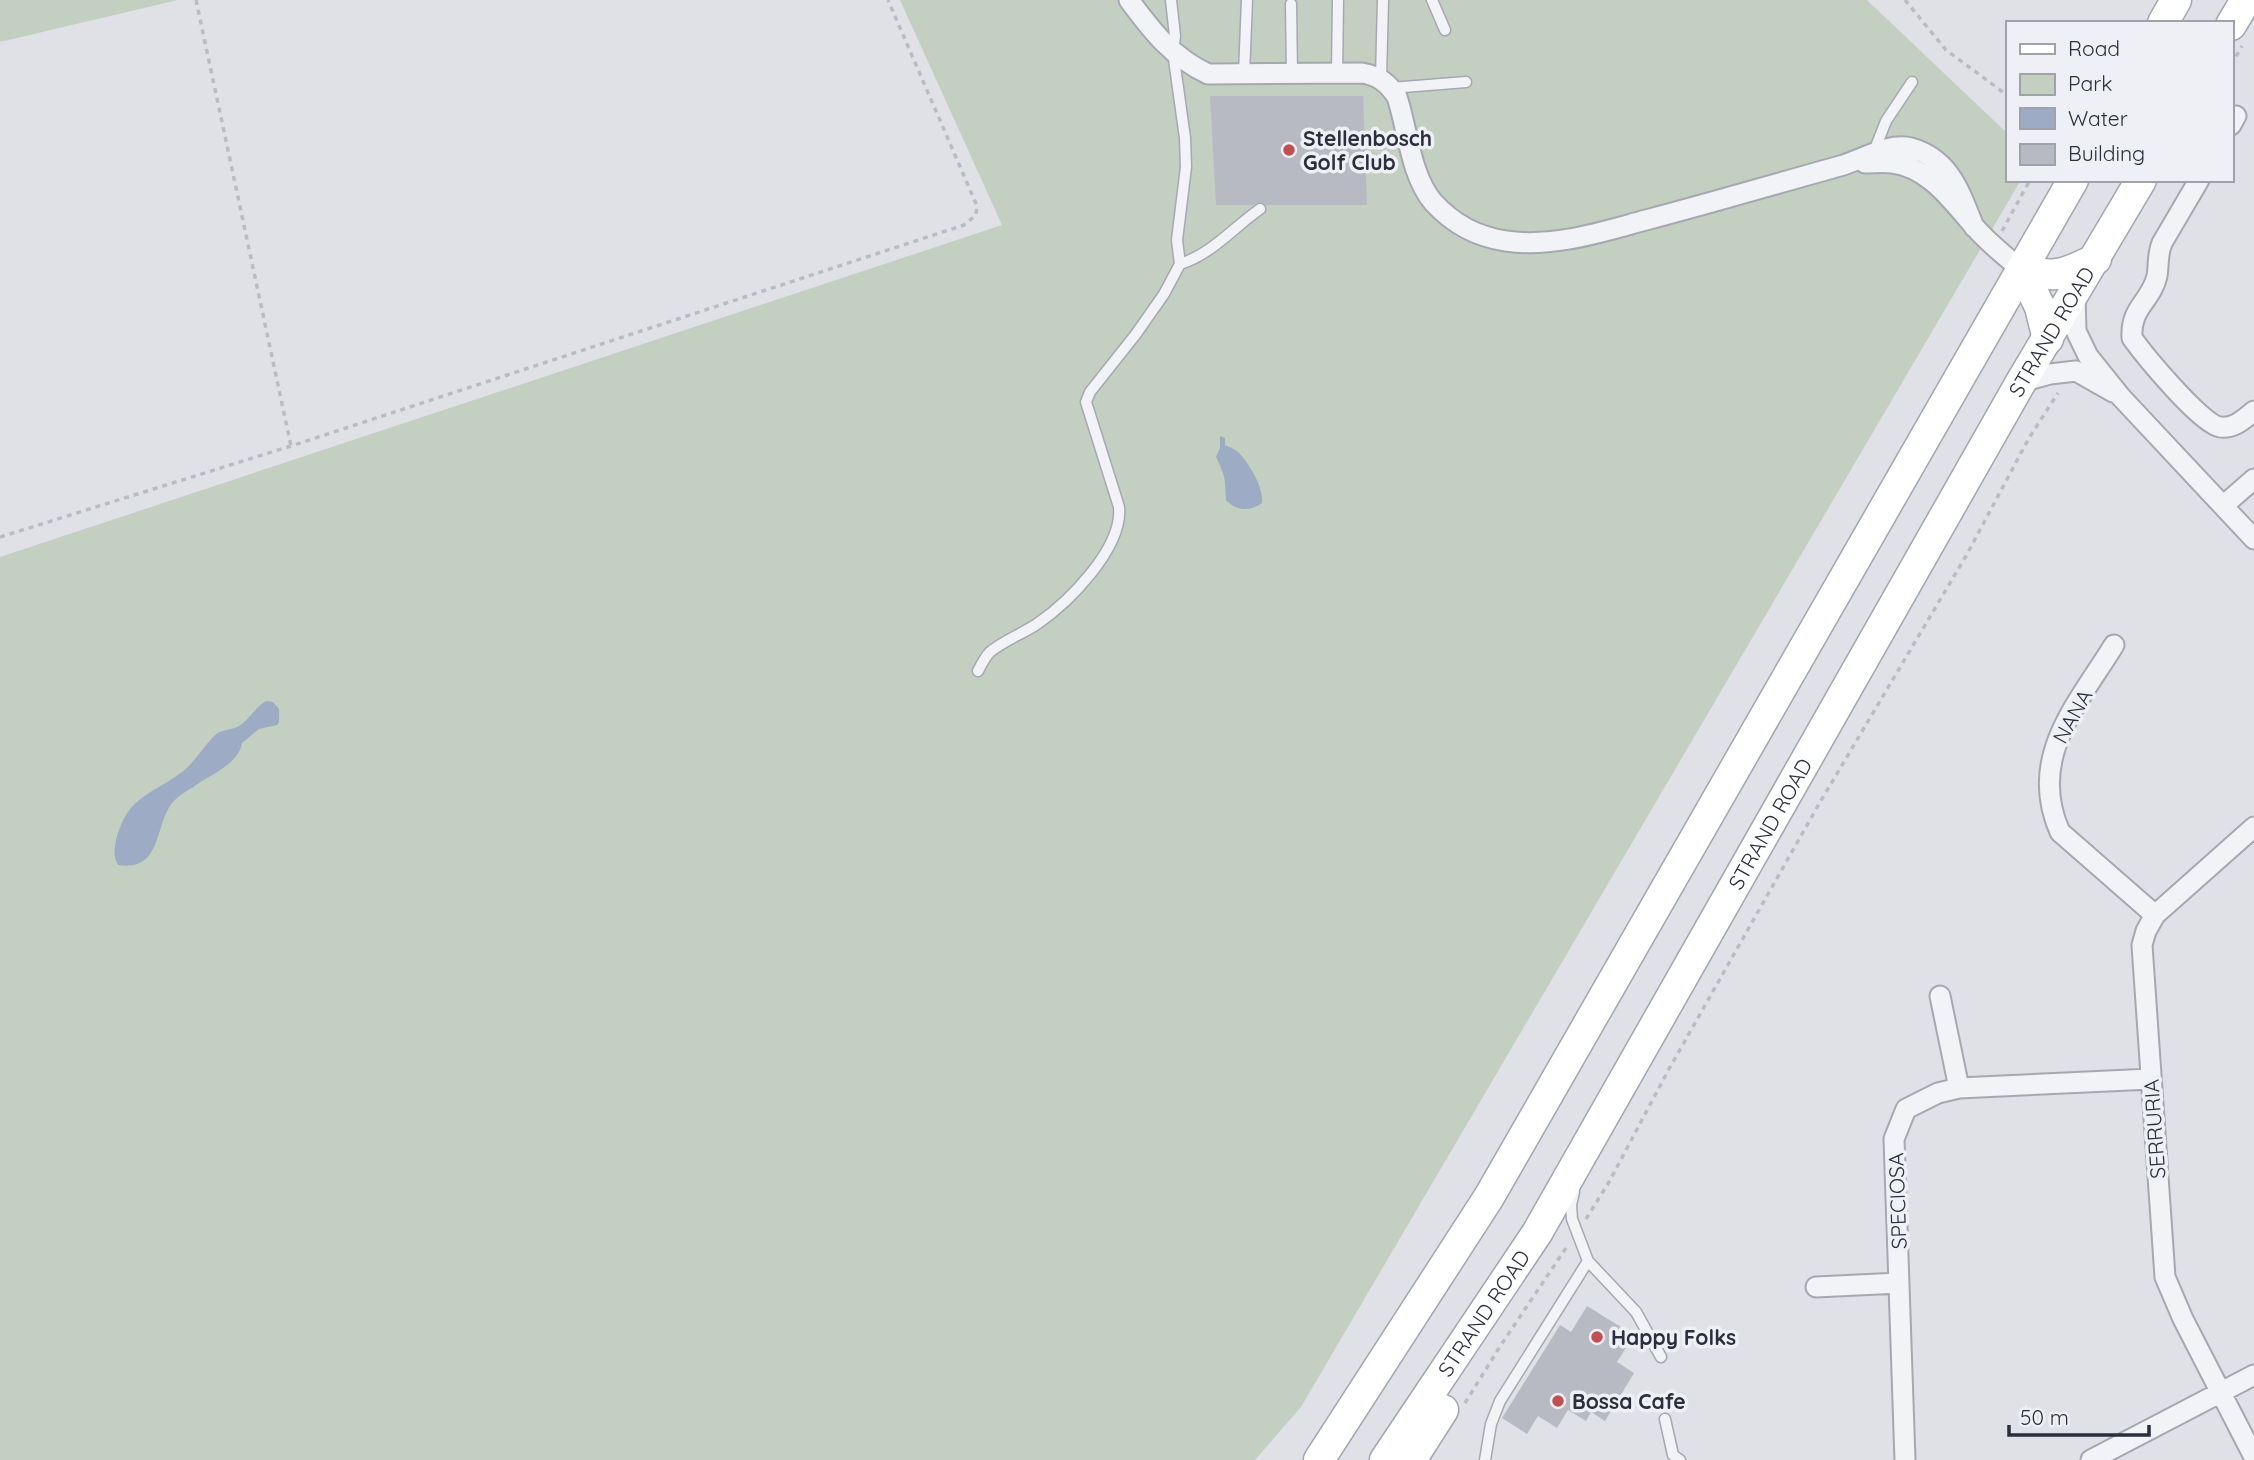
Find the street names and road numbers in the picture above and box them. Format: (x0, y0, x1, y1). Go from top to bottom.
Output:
street label: STRAND ROAD (2002, 262, 2100, 401)
street label: NANA (2047, 684, 2097, 748)
street label: STRAND ROAD (1722, 753, 1817, 894)
street label: SERRURIA (2138, 1078, 2170, 1180)
street label: SPECIOSA (1882, 1152, 1912, 1250)
street label: STRAND ROAD (1432, 1245, 1535, 1381)

